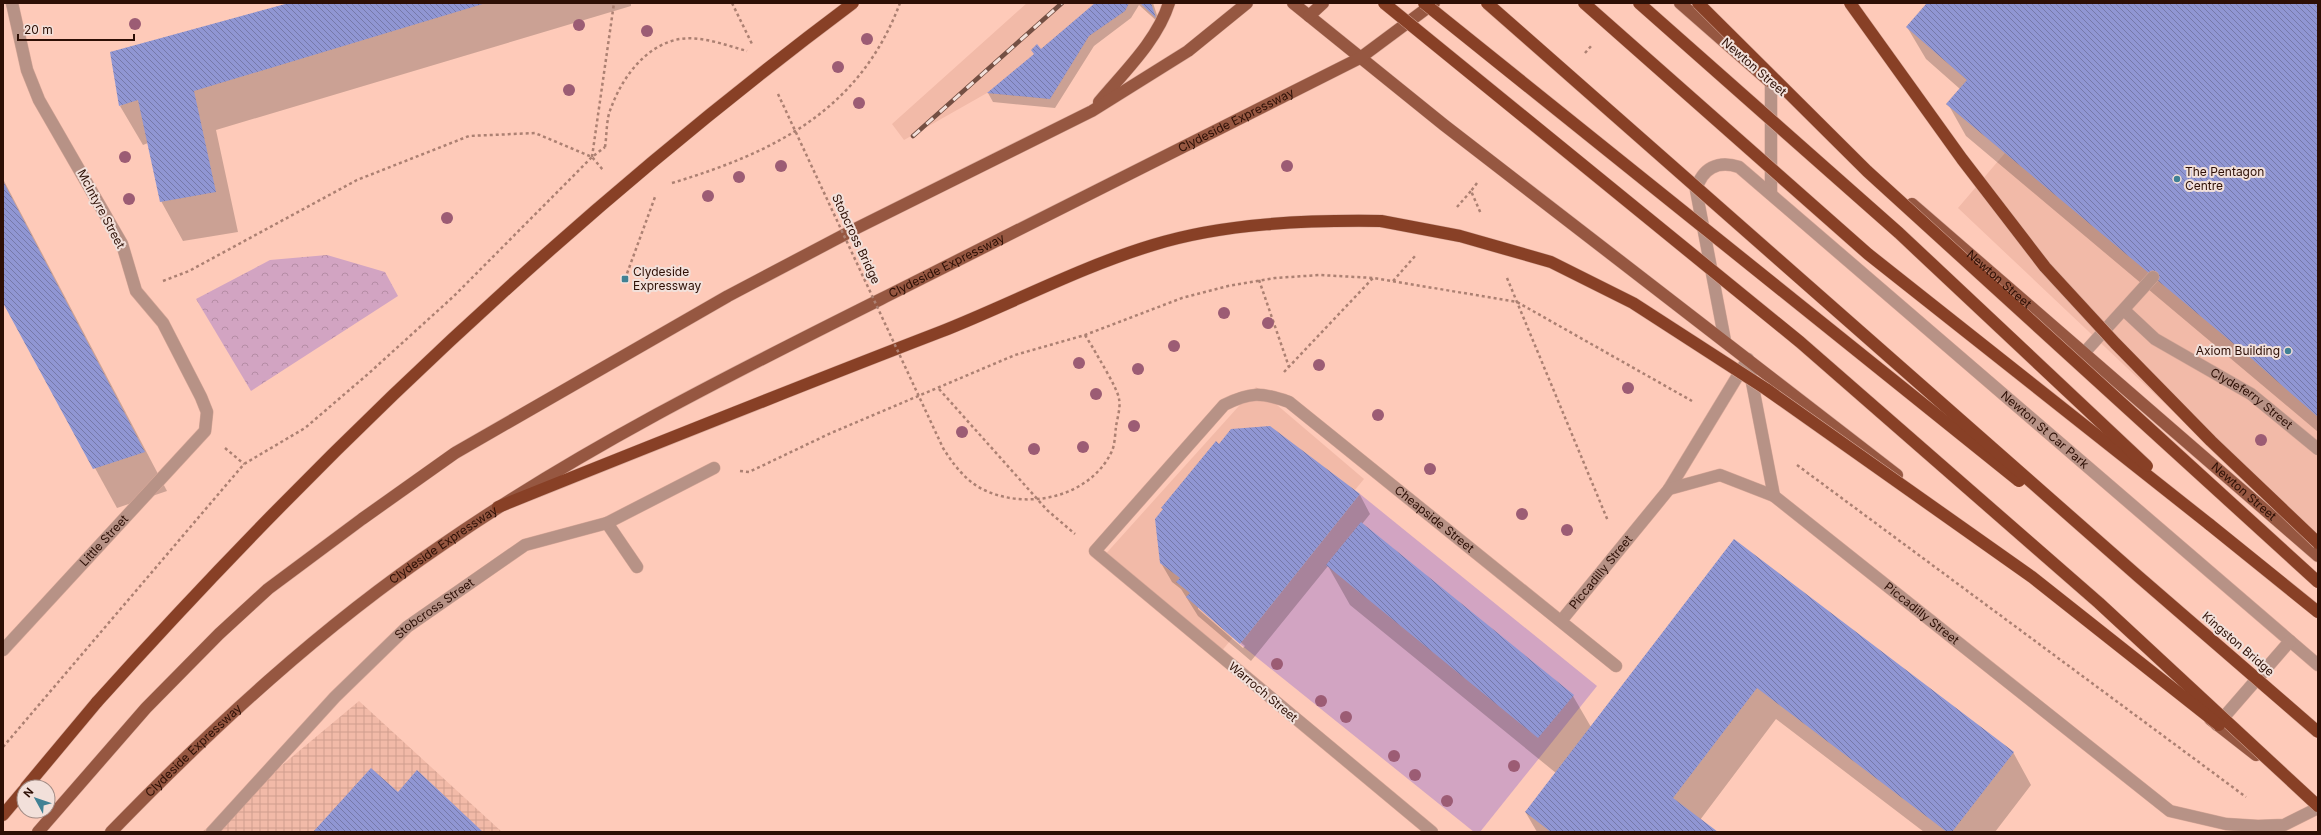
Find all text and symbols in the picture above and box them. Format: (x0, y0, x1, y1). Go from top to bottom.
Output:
scale bar (18, 16, 134, 42)
text: 20 m (24, 22, 53, 37)
street label: Newton Street (1719, 34, 1790, 99)
street label: Clydeside Expressway (1175, 84, 1297, 155)
place label: The Pentagon Centre (2185, 164, 2264, 193)
street label: McIntyre Street (74, 167, 129, 251)
marker: The Pentagon Centre (2172, 174, 2182, 184)
street label: Stobcross Bridge (829, 191, 884, 286)
street label: Clydeside Expressway (886, 230, 1007, 301)
street label: Newton Street (1964, 247, 2035, 311)
place label: Clydeside Expressway (633, 264, 701, 293)
marker: Clydeside Expressway (620, 274, 630, 284)
place label: Axiom Building (2196, 343, 2280, 358)
marker: Axiom Building (2283, 346, 2293, 356)
street label: Clydeferry Street (2208, 364, 2296, 432)
street label: Newton St Car Park (1998, 388, 2092, 472)
street label: Newton Street (2208, 459, 2280, 523)
street label: Cheapside Street (1392, 482, 1477, 555)
street label: Clydeside Expressway (386, 502, 500, 587)
street label: Little Street (76, 511, 131, 569)
street label: Piccadilly Street (1566, 532, 1635, 612)
street label: Stobcross Street (391, 575, 477, 642)
street label: Piccadilly Street (1882, 579, 1962, 647)
street label: Kingston Bridge (2199, 608, 2277, 679)
street label: Warroch Street (1226, 658, 1301, 725)
street label: Clydeside Expressway (142, 700, 245, 800)
north arrow (16, 779, 56, 819)
text: N (20, 785, 36, 800)

